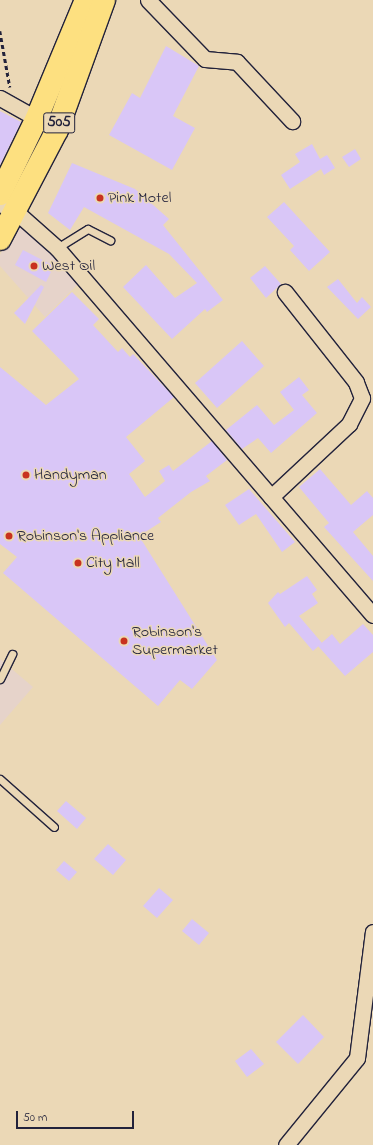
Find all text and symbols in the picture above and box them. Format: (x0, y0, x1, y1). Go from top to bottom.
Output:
road number: 505 (43, 110, 75, 136)
place label: Pink Motel (108, 188, 171, 208)
marker: Pink Motel (95, 193, 105, 203)
place label: West Oil (42, 256, 95, 276)
marker: West Oil (29, 261, 39, 271)
place label: Handyman (34, 465, 107, 485)
marker: Handyman (21, 470, 31, 480)
place label: Robinson's Appliance (17, 526, 154, 546)
marker: Robinson's Appliance (4, 531, 14, 541)
place label: City Mall (86, 553, 140, 573)
marker: City Mall (73, 558, 83, 568)
place label: Robinson's Supermarket (132, 622, 218, 660)
marker: Robinson's Supermarket (119, 636, 129, 646)
scale bar (18, 1103, 136, 1129)
text: 50 m (23, 1109, 47, 1127)

